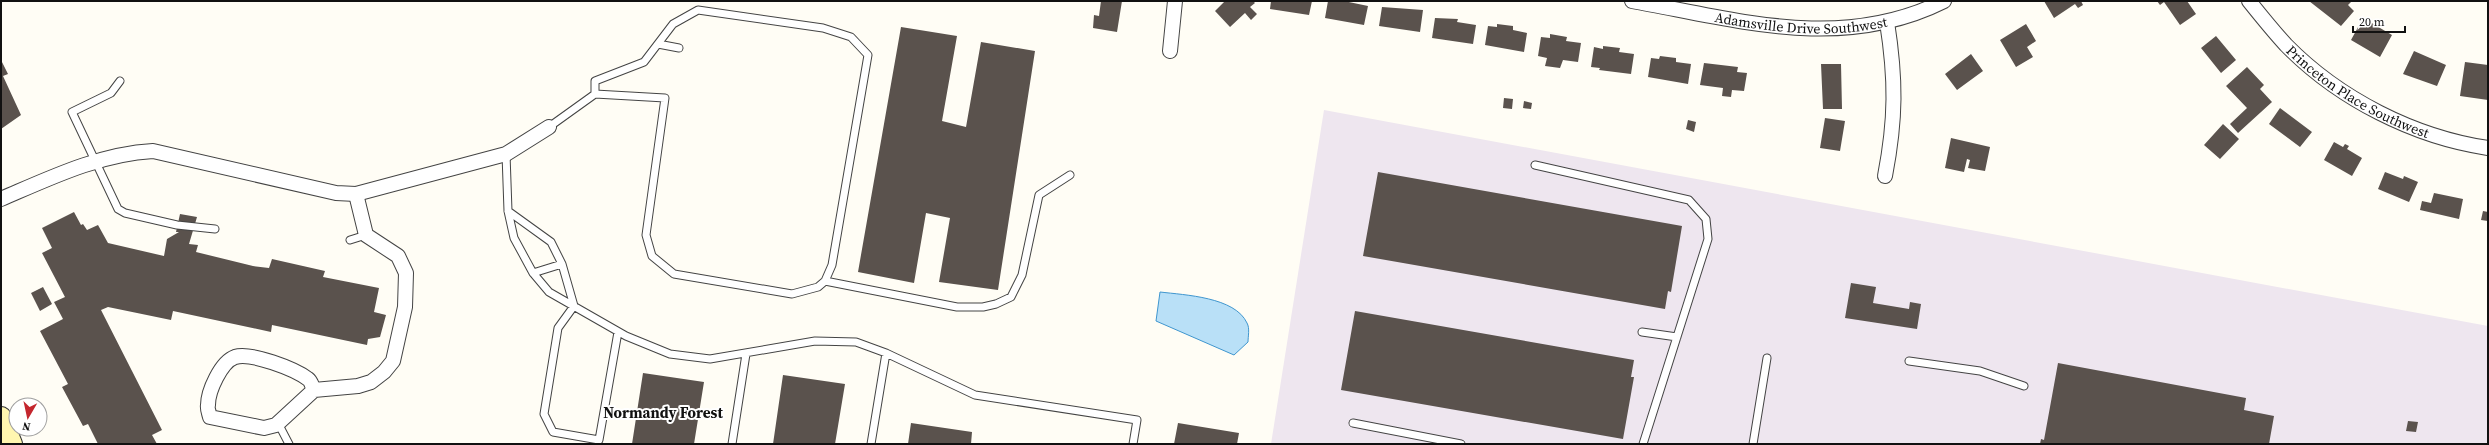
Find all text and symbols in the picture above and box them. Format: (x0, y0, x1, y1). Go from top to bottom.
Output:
street label: Adamsville Drive Southwest (1713, 7, 1889, 39)
scale bar (2353, 8, 2405, 34)
text: 20 m (2359, 14, 2385, 30)
street label: Princeton Place Southwest (2282, 41, 2432, 143)
north arrow (8, 397, 48, 437)
district label: Normandy Forest (603, 402, 723, 423)
text: N (21, 418, 32, 434)

